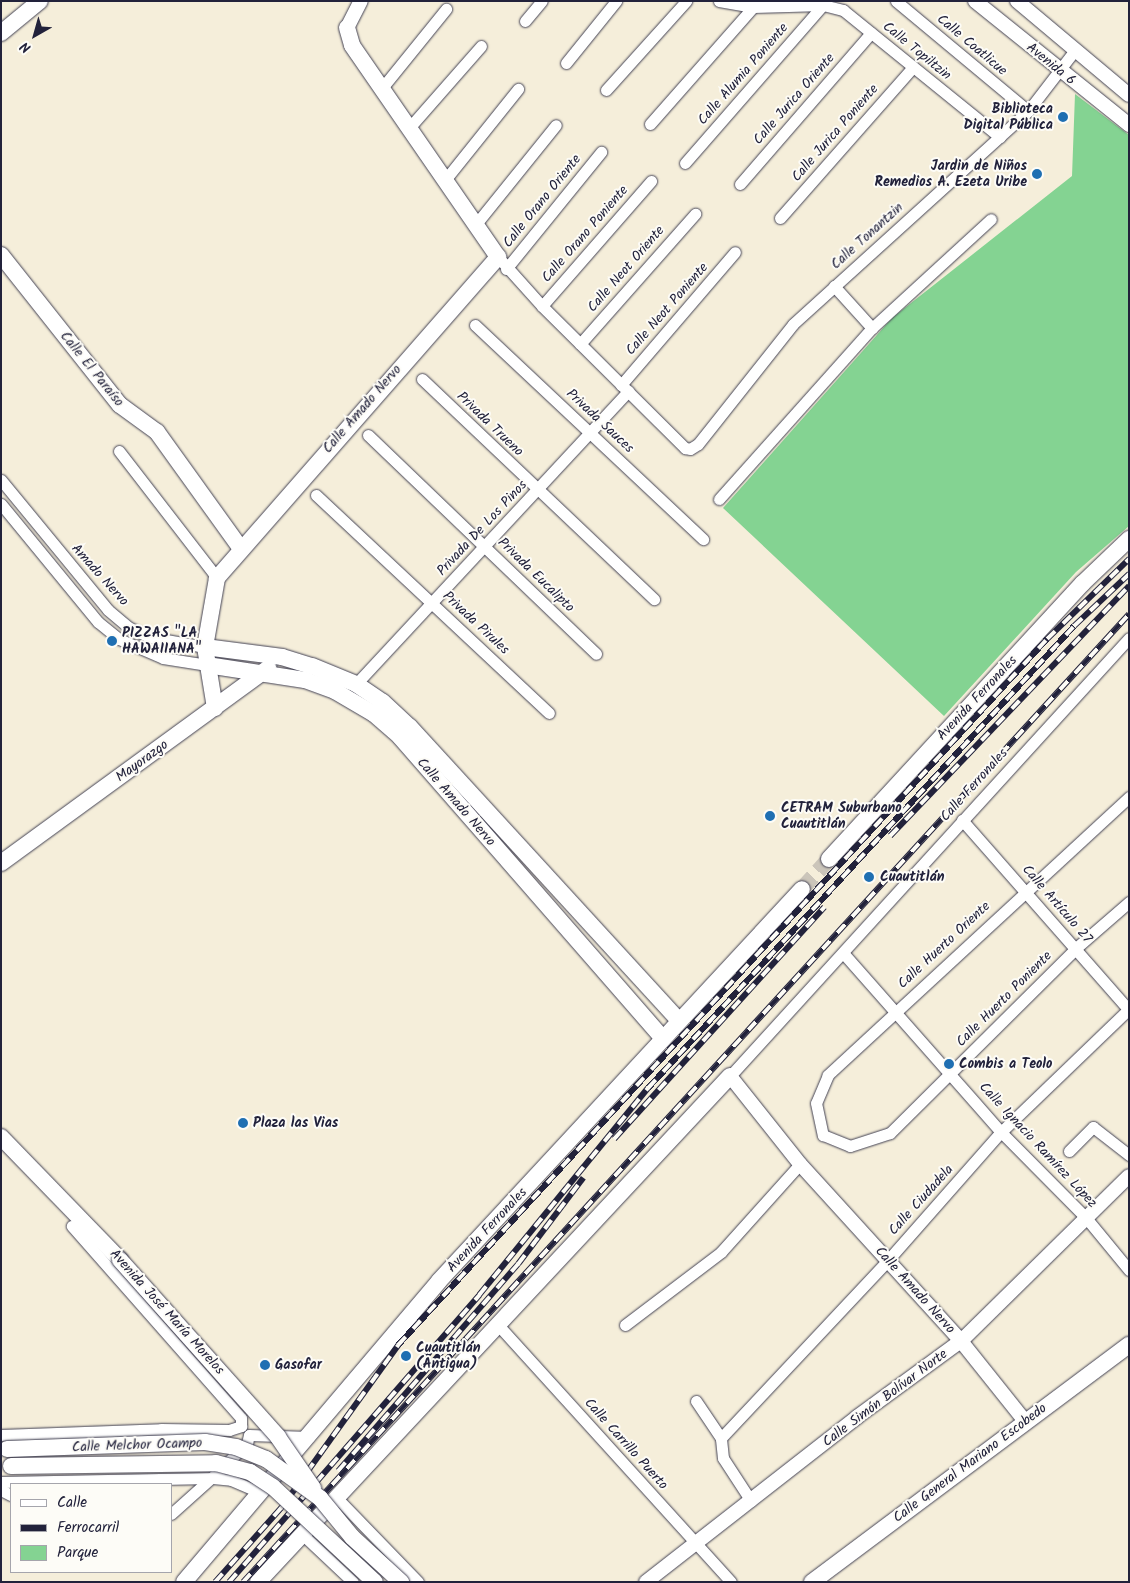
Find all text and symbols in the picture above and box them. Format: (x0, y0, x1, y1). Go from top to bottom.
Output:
north arrow (10, 10, 60, 60)
street label: Calle Coatlicue (933, 11, 1011, 79)
street label: Calle Topiltzin (879, 18, 955, 84)
street label: Calle Alumia Poniente (694, 20, 792, 128)
text: N (16, 35, 36, 58)
street label: Avenida 6 (1023, 39, 1079, 89)
street label: Calle Jurica Oriente (750, 50, 838, 148)
street label: Calle Jurica Poniente (788, 81, 882, 185)
place label: Biblioteca Digital Pública (963, 101, 1053, 134)
marker: Biblioteca Digital Pública (1057, 111, 1069, 123)
street label: Calle Orano Oriente (499, 151, 585, 251)
place label: Jardin de Niños Remedios A. Ezeta Uribe (875, 158, 1027, 190)
marker: Jardin de Niños Remedios A. Ezeta Uribe (1031, 168, 1043, 180)
street label: Calle Orano Poniente (538, 182, 632, 286)
street label: Calle Tonantzin (827, 199, 907, 273)
street label: Calle Neot Oriente (584, 222, 668, 316)
street label: Calle Neot Poniente (622, 259, 712, 359)
street label: Calle El Paraíso (57, 328, 127, 410)
street label: Calle Amado Nervo (319, 361, 405, 457)
street label: Privada Sauces (563, 385, 637, 457)
street label: Privada Trueno (453, 388, 527, 460)
street label: Privada De Los Pinos (433, 477, 531, 579)
street label: Privada Eucalipto (494, 534, 578, 616)
street label: Amado Nervo (68, 540, 132, 610)
street label: Privada Pirules (439, 588, 513, 658)
place label: PIZZAS "LA HAWAIIANA" (122, 625, 202, 658)
marker: PIZZAS "LA HAWAIIANA" (106, 635, 118, 647)
street label: Avenida Ferronales (933, 652, 1021, 744)
street label: Mayorazgo (112, 736, 172, 786)
street label: Calle Ferronales (937, 745, 1011, 825)
street label: Calle Amado Nervo (413, 754, 499, 850)
place label: CETRAM Suburbano Cuautitlán (781, 800, 902, 832)
marker: CETRAM Suburbano Cuautitlán (763, 809, 777, 823)
street label: Calle Artículo 27 (1018, 861, 1096, 947)
place label: Cuautitlán (880, 869, 944, 885)
marker: Cuautitlán (862, 870, 876, 884)
street label: Calle Huerto Oriente (894, 898, 994, 992)
street label: Calle Huerto Poniente (953, 948, 1055, 1050)
place label: Combis a Teolo (959, 1056, 1052, 1072)
marker: Combis a Teolo (943, 1058, 955, 1070)
street label: Calle Ignacio Ramírez López (975, 1079, 1101, 1211)
place label: Plaza las Vias (253, 1115, 338, 1131)
marker: Plaza las Vias (237, 1117, 249, 1129)
street label: Calle Ciudadela (885, 1161, 957, 1239)
street label: Avenida Ferronales (443, 1184, 531, 1276)
street label: Calle Amado Nervo (871, 1243, 959, 1337)
street label: Avenida José María Morelos (106, 1246, 228, 1378)
place label: Cuautitlán (Antigua) (416, 1340, 480, 1372)
street label: Calle Simón Bolívar Norte (819, 1346, 951, 1450)
marker: Cuautitlán (Antigua) (400, 1350, 412, 1362)
place label: Gasofar (275, 1357, 322, 1373)
marker: Gasofar (259, 1359, 271, 1371)
street label: Calle Carrillo Puerto (581, 1395, 671, 1493)
street label: Calle General Mariano Escobedo (890, 1400, 1050, 1526)
street label: Calle Melchor Ocampo (72, 1434, 202, 1456)
legend (10, 1483, 172, 1573)
text: Calle (57, 1491, 87, 1515)
text: Ferrocarril (57, 1516, 119, 1540)
text: Parque (57, 1541, 98, 1565)

